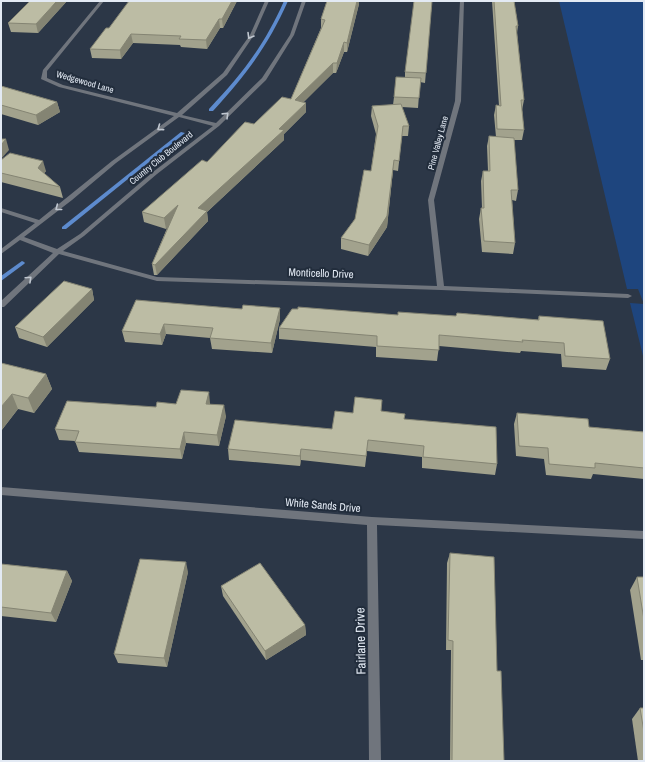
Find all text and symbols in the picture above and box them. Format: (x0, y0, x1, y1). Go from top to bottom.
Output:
one-way arrow (248, 32, 255, 39)
street label: Wedgewood Lane (55, 68, 115, 96)
one-way arrow (221, 112, 229, 120)
street label: Pine Valley Lane (425, 115, 451, 171)
one-way arrow (158, 123, 165, 130)
street label: Country Club Boulevard (127, 129, 195, 187)
one-way arrow (55, 204, 62, 211)
street label: Monticello Drive (288, 265, 354, 281)
one-way arrow (25, 277, 32, 284)
street label: White Sands Drive (285, 495, 361, 515)
street label: Fairlane Drive (351, 607, 370, 675)

